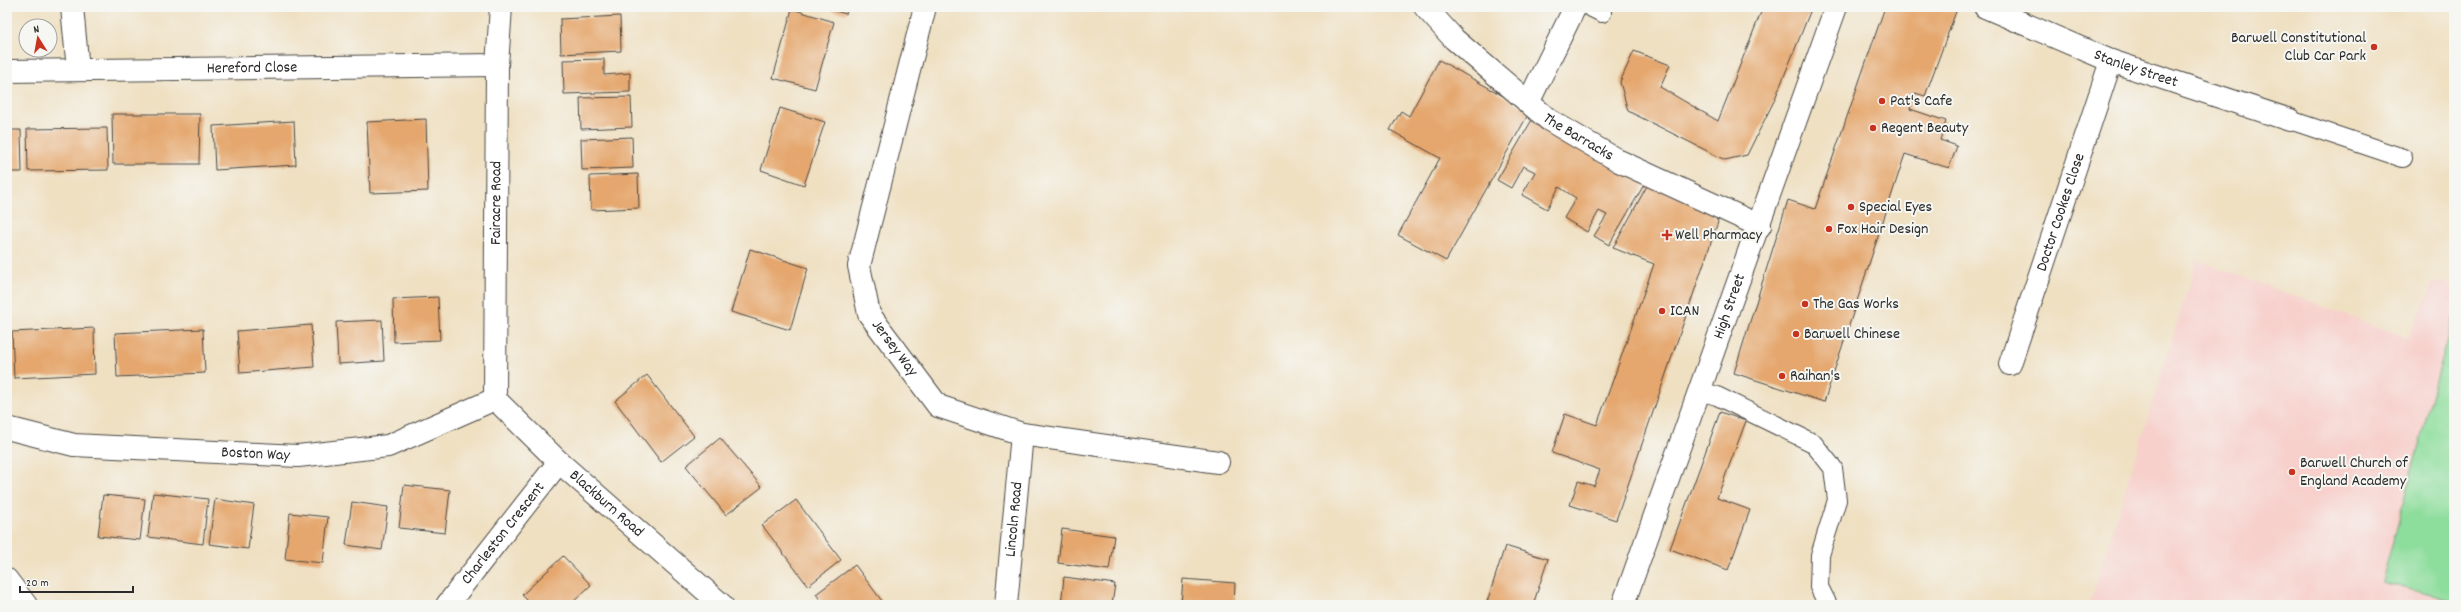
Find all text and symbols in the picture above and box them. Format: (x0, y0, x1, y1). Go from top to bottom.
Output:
north arrow (18, 18, 58, 58)
text: N (32, 22, 41, 39)
place label: Barwell Constitutional Club Car Park (2231, 27, 2366, 68)
marker: Barwell Constitutional Club Car Park (2369, 42, 2379, 52)
street label: Stanley Street (2090, 43, 2181, 94)
street label: Hereford Close (206, 56, 298, 80)
place label: Pat's Cafe (1890, 90, 1952, 113)
marker: Pat's Cafe (1877, 96, 1887, 106)
street label: The Barracks (1537, 108, 1618, 167)
place label: Regent Beauty (1881, 117, 1969, 140)
marker: Regent Beauty (1868, 123, 1878, 133)
street label: Doctor Cookes Close (2030, 150, 2091, 274)
street label: Fairacre Road (484, 161, 508, 245)
place label: Special Eyes (1859, 196, 1933, 219)
marker: Special Eyes (1846, 202, 1856, 212)
place label: Fox Hair Design (1837, 218, 1928, 241)
place label: Well Pharmacy (1675, 224, 1762, 247)
marker: Fox Hair Design (1824, 224, 1834, 234)
marker: Well Pharmacy (1662, 230, 1672, 240)
street label: High Street (1707, 270, 1752, 342)
place label: The Gas Works (1813, 293, 1899, 316)
marker: The Gas Works (1800, 299, 1810, 309)
place label: ICAN (1670, 300, 1700, 323)
marker: ICAN (1657, 306, 1667, 316)
street label: Jersey Way (866, 315, 924, 382)
place label: Barwell Chinese (1804, 323, 1900, 346)
marker: Barwell Chinese (1791, 329, 1801, 339)
place label: Raihan's (1790, 365, 1841, 388)
marker: Raihan's (1777, 371, 1787, 381)
street label: Boston Way (221, 441, 291, 467)
place label: Barwell Church of England Academy (2300, 452, 2408, 493)
street label: Blackburn Road (564, 464, 649, 543)
marker: Barwell Church of England Academy (2287, 467, 2297, 477)
street label: Charleston Crescent (456, 477, 551, 590)
street label: Lincoln Road (999, 481, 1029, 558)
scale bar (20, 568, 133, 594)
text: 20 m (26, 575, 49, 592)

